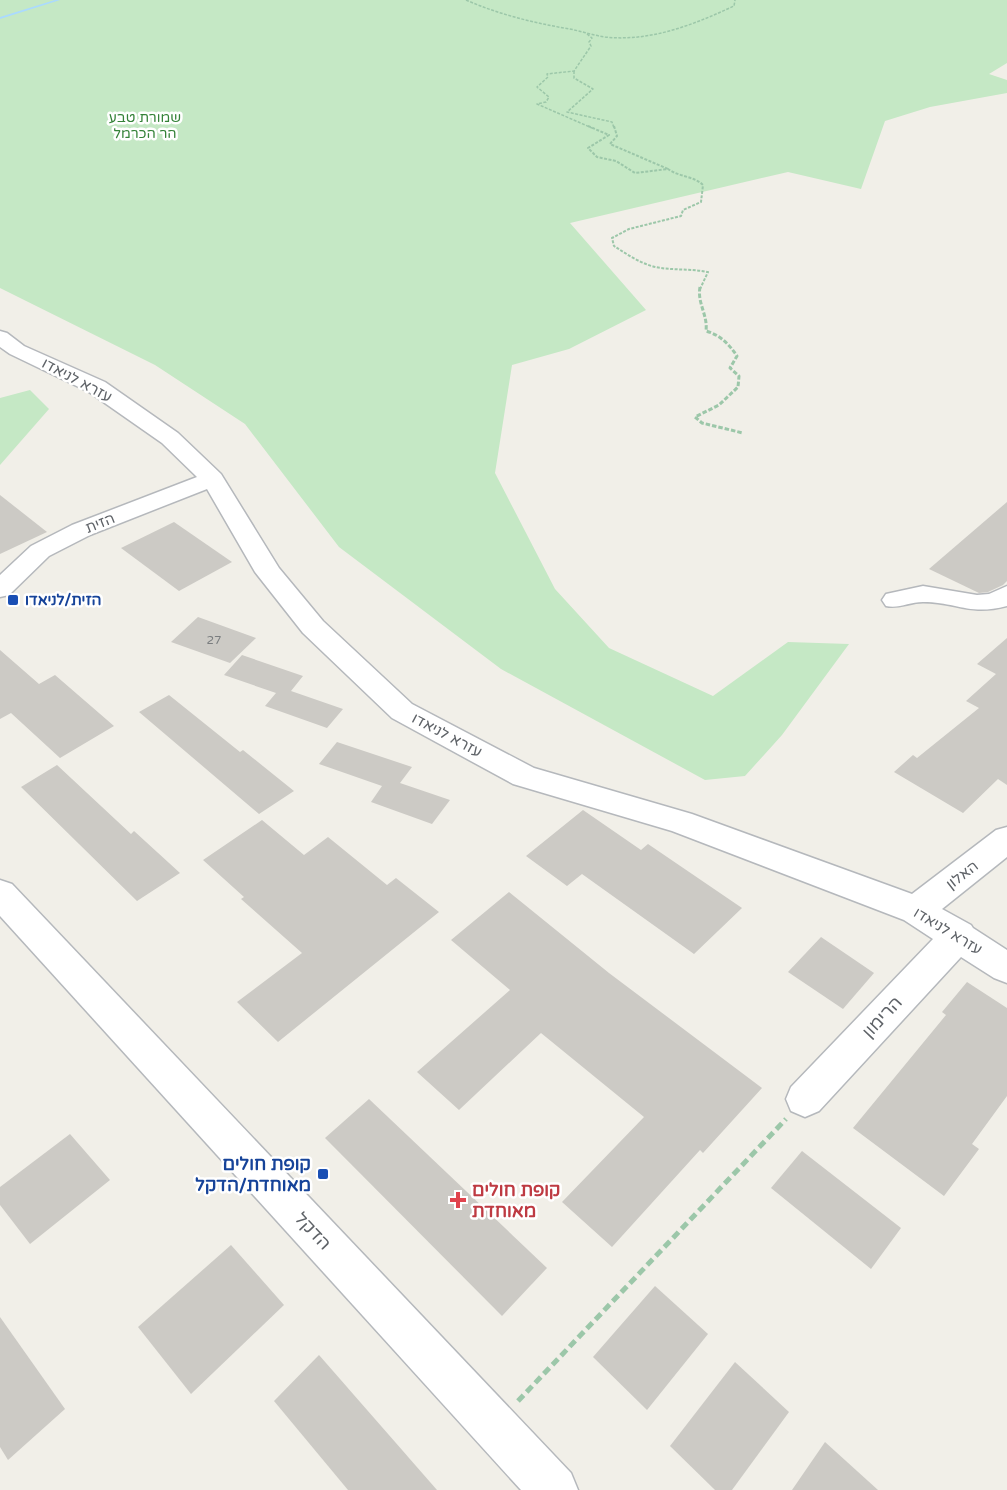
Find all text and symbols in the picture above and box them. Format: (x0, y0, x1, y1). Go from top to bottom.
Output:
park label: שמורת טבע הר הכרמל (109, 109, 181, 142)
street label: עזרא לניאדו (39, 354, 115, 406)
street label: הזית (83, 509, 117, 537)
place label: הזית/לניאדו (25, 591, 102, 609)
marker: הזית/לניאדו (6, 593, 20, 607)
house number: 27 (206, 633, 222, 647)
street label: עזרא לניאדו (409, 709, 485, 761)
street label: האלון (942, 857, 982, 893)
street label: עזרא לניאדו (911, 904, 985, 958)
street label: הרימון (857, 992, 907, 1042)
place label: קופת חולים מאוחדת/הדקל (195, 1153, 311, 1196)
marker: קופת חולים מאוחדת/הדקל (316, 1167, 330, 1181)
place label: קופת חולים מאוחדת (472, 1179, 560, 1222)
marker: קופת חולים מאוחדת (449, 1191, 467, 1209)
street label: הדקל (290, 1208, 336, 1254)

